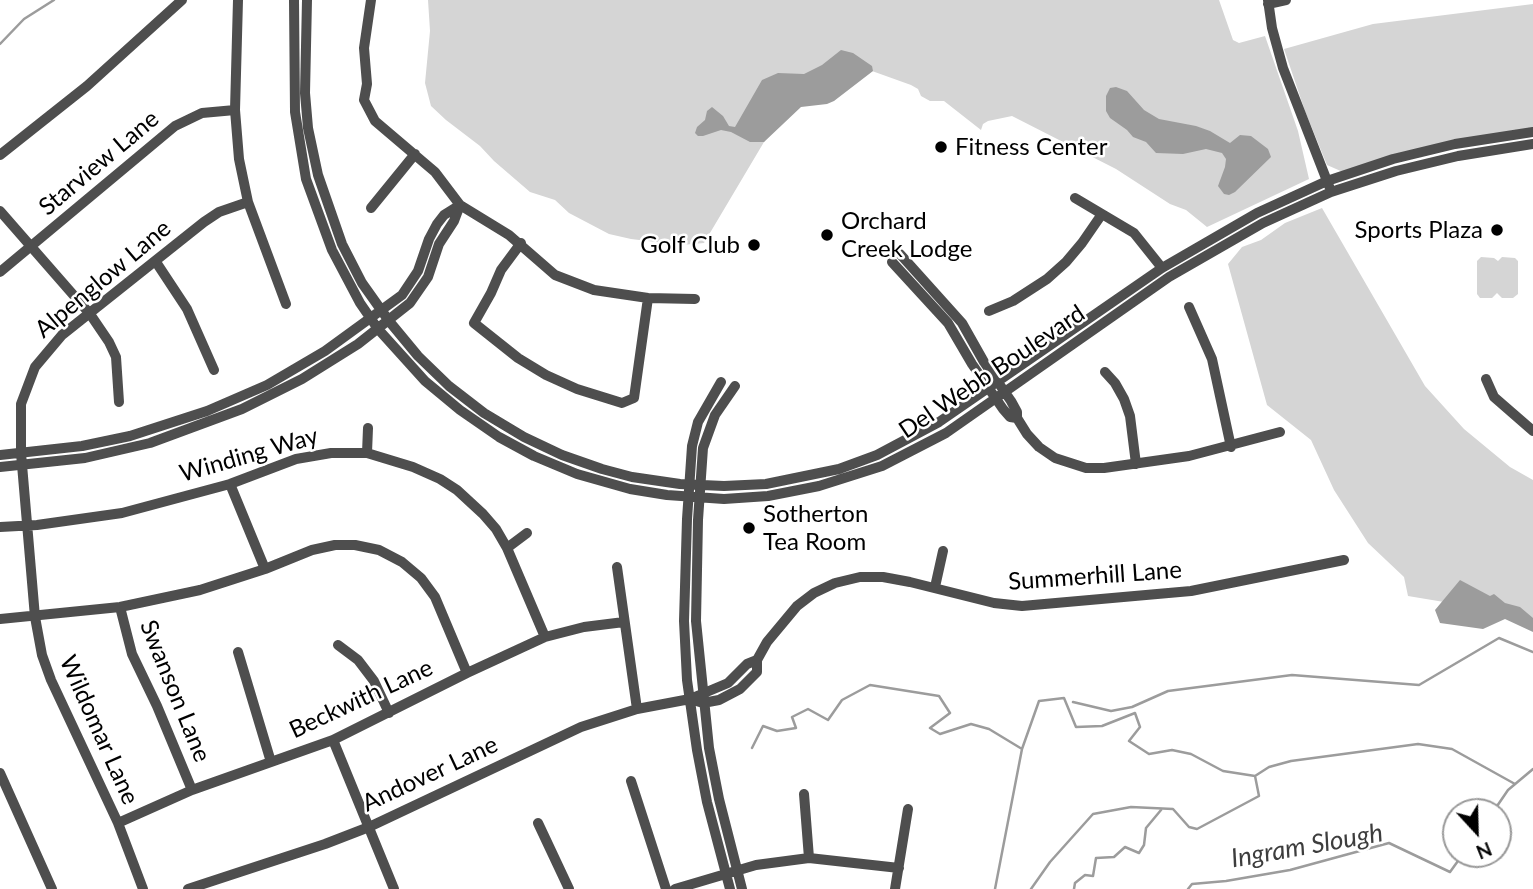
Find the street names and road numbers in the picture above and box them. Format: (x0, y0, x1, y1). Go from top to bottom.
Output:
street label: Starview Lane (33, 104, 165, 222)
street label: Alpenglow Lane (29, 214, 177, 344)
street label: Del Webb Boulevard (894, 299, 1090, 445)
street label: Winding Way (176, 421, 322, 489)
street label: Summerhill Lane (1007, 556, 1183, 596)
street label: Swanson Lane (133, 616, 217, 766)
street label: Wildomar Lane (53, 651, 145, 809)
street label: Beckwith Lane (285, 653, 437, 745)
street label: Andover Lane (358, 730, 502, 818)

